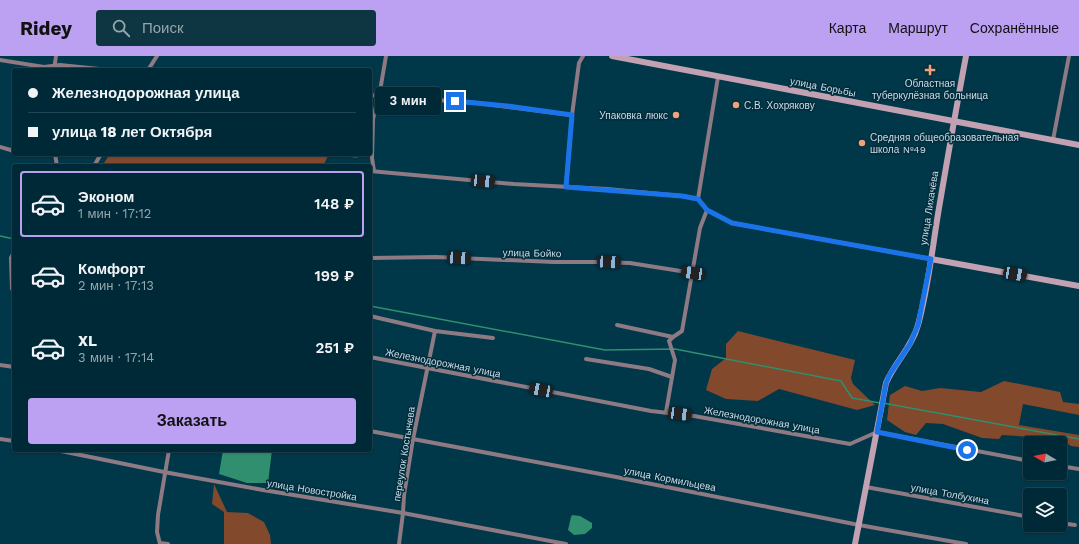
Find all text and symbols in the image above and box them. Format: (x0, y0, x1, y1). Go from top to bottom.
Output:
search box (96, 10, 376, 46)
text: Ridey (20, 17, 72, 40)
icon: search (110, 17, 132, 39)
text: Поиск (142, 19, 183, 37)
text: Карта (829, 20, 866, 36)
text: Маршрут (888, 20, 948, 36)
text: Сохранённые (970, 20, 1059, 36)
marker: Областная туберкулёзная больница (924, 64, 936, 76)
street label: улица Борьбы (789, 75, 857, 99)
place label: Областная туберкулёзная больница (872, 78, 989, 101)
text: Железнодорожная улица (52, 84, 240, 102)
callout: 3 мин (375, 87, 441, 115)
route end (446, 92, 464, 110)
text: 3 мин (389, 93, 427, 108)
marker: С.В. Хохрякову (731, 100, 741, 110)
place label: С.В. Хохрякову (744, 100, 815, 111)
place label: Упаковка люкс (599, 110, 668, 121)
marker: Упаковка люкс (671, 110, 681, 120)
text: улица 18 лет Октября (52, 123, 212, 141)
place label: Средняя общеобразовательная школа №49 (870, 132, 1019, 155)
marker: Средняя общеобразовательная школа №49 (857, 138, 867, 148)
street label: улица Лихачёва (918, 170, 940, 246)
car (471, 174, 495, 188)
icon: car (30, 186, 66, 222)
text: Эконом (78, 188, 134, 206)
text: 148 ₽ (314, 195, 354, 213)
text: 1 мин · 17:12 (78, 206, 151, 221)
street label: улица Бойко (503, 247, 562, 259)
car (447, 251, 471, 265)
car (597, 255, 621, 269)
icon: car (30, 258, 66, 294)
text: Комфорт (78, 260, 145, 278)
car (680, 265, 706, 281)
car (1002, 266, 1028, 282)
text: 199 ₽ (315, 267, 354, 285)
text: 2 мин · 17:13 (78, 278, 154, 293)
icon: car (30, 330, 66, 366)
text: XL (78, 332, 97, 350)
text: 251 ₽ (315, 339, 354, 357)
street label: Железнодорожная улица (384, 346, 502, 380)
text: 3 мин · 17:14 (78, 350, 154, 365)
car (528, 382, 554, 398)
button: Заказать (28, 398, 356, 444)
street label: Железнодорожная улица (703, 404, 821, 436)
street label: переулок Костычева (391, 405, 417, 502)
car (667, 407, 693, 421)
north arrow (1023, 436, 1067, 480)
map controls (1023, 436, 1067, 532)
route start (958, 441, 976, 459)
street label: улица Кормильцева (623, 465, 717, 493)
street label: улица Новостройка (266, 477, 358, 503)
street label: улица Толбухина (910, 482, 991, 506)
button: layers (1023, 488, 1067, 532)

